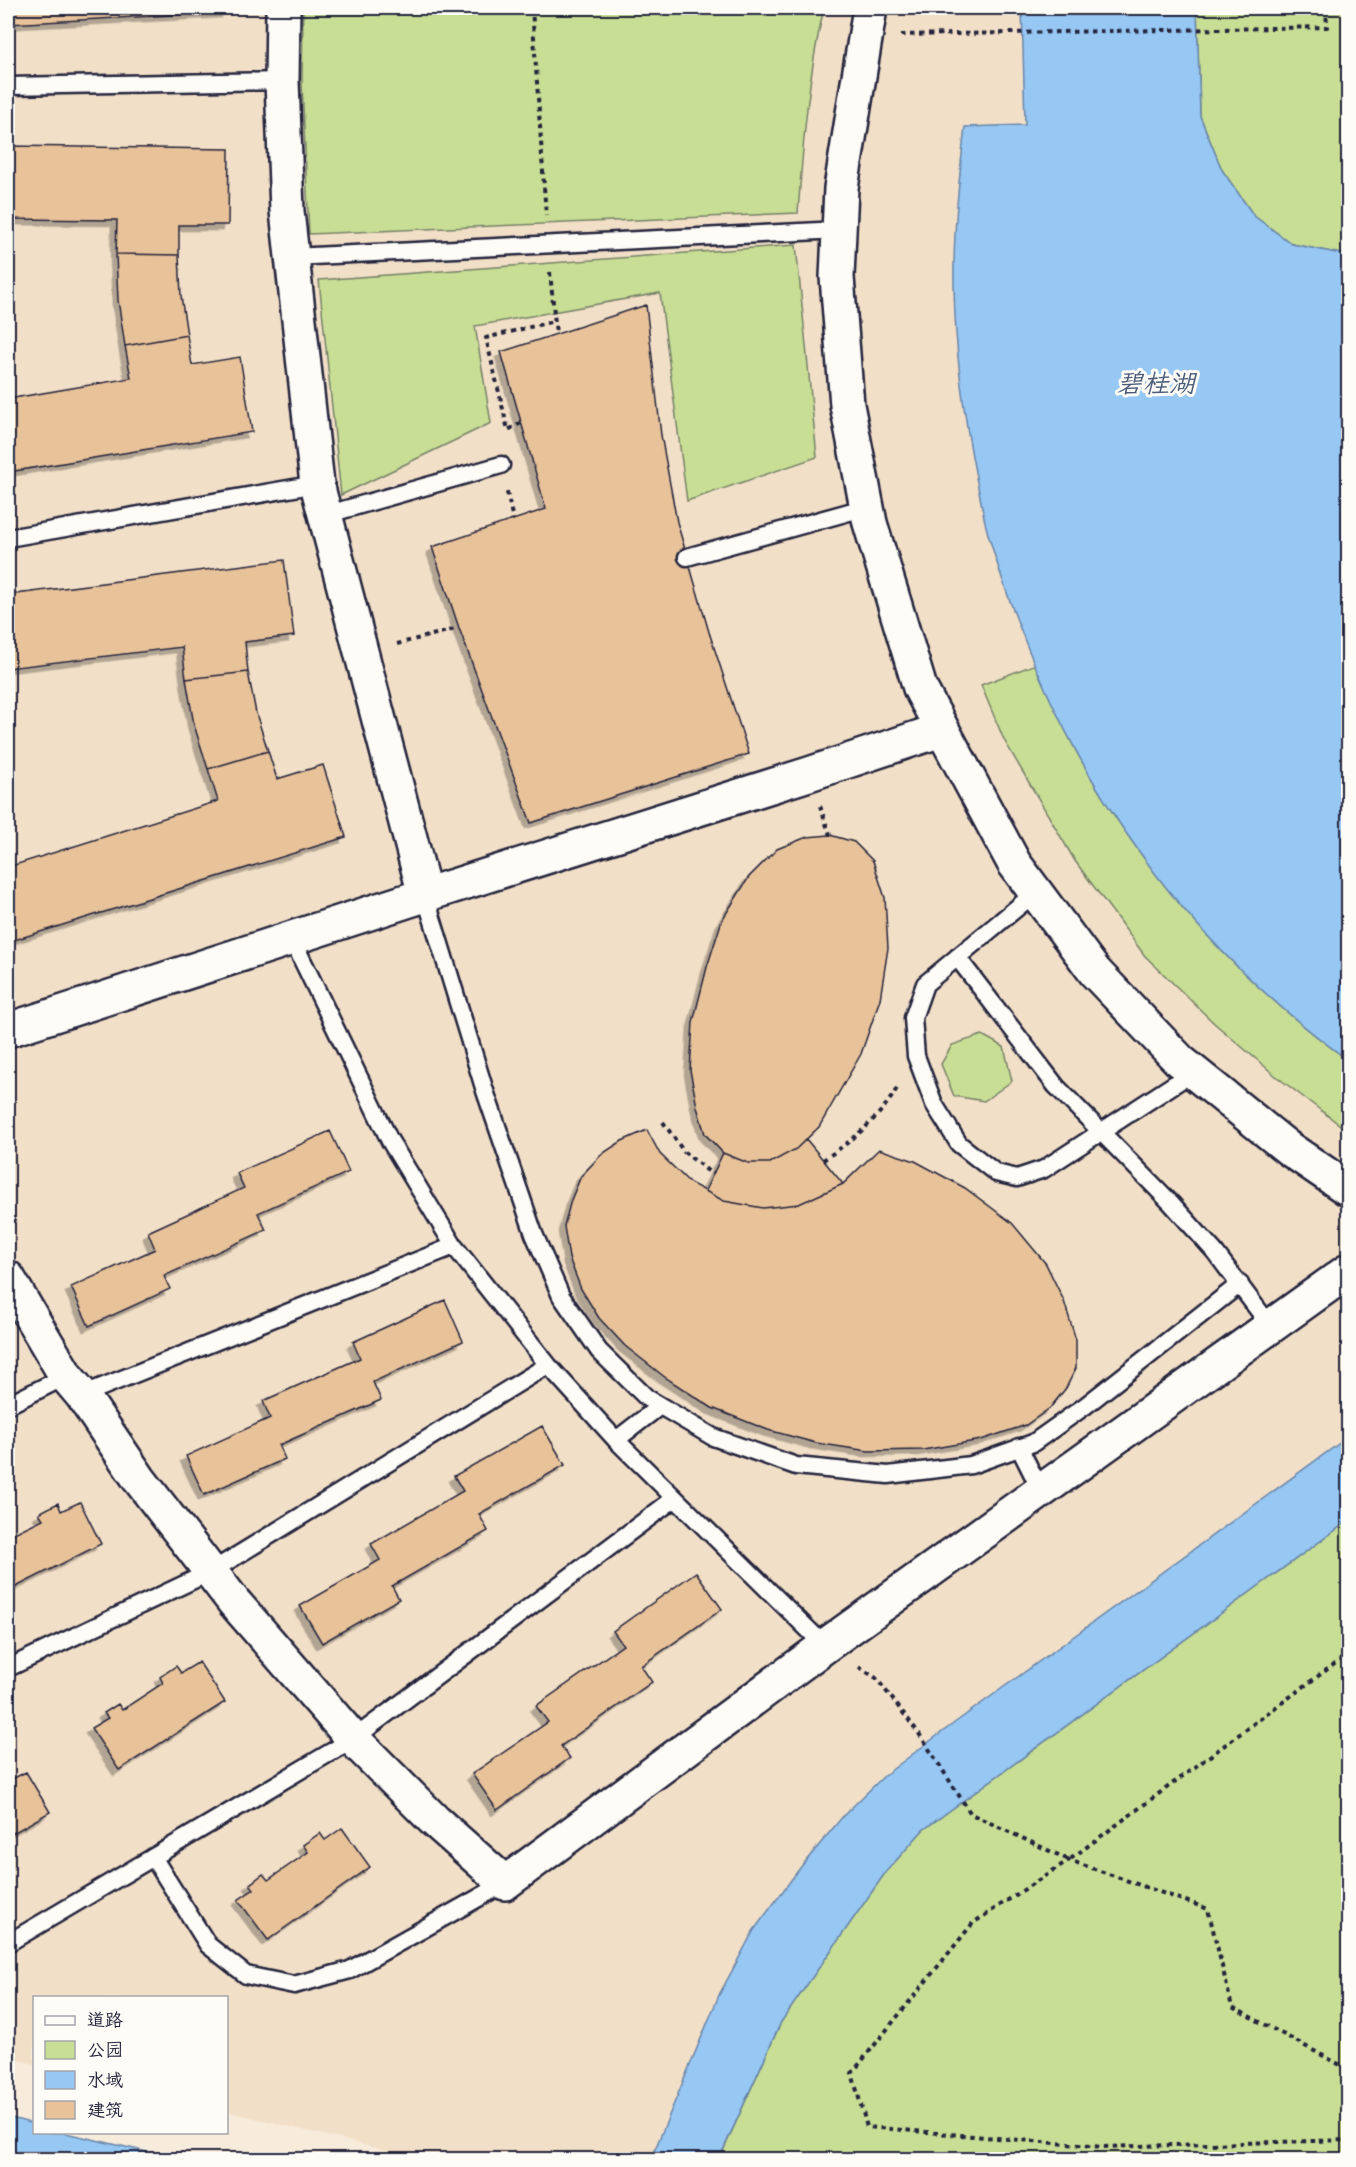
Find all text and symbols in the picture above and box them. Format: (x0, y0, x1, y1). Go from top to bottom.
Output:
water label: 碧桂湖 (1117, 368, 1198, 402)
legend (33, 1996, 228, 2134)
text: 道路 (87, 2009, 123, 2033)
text: 公园 (87, 2039, 123, 2063)
text: 水域 (87, 2069, 123, 2093)
text: 建筑 (87, 2099, 123, 2123)

